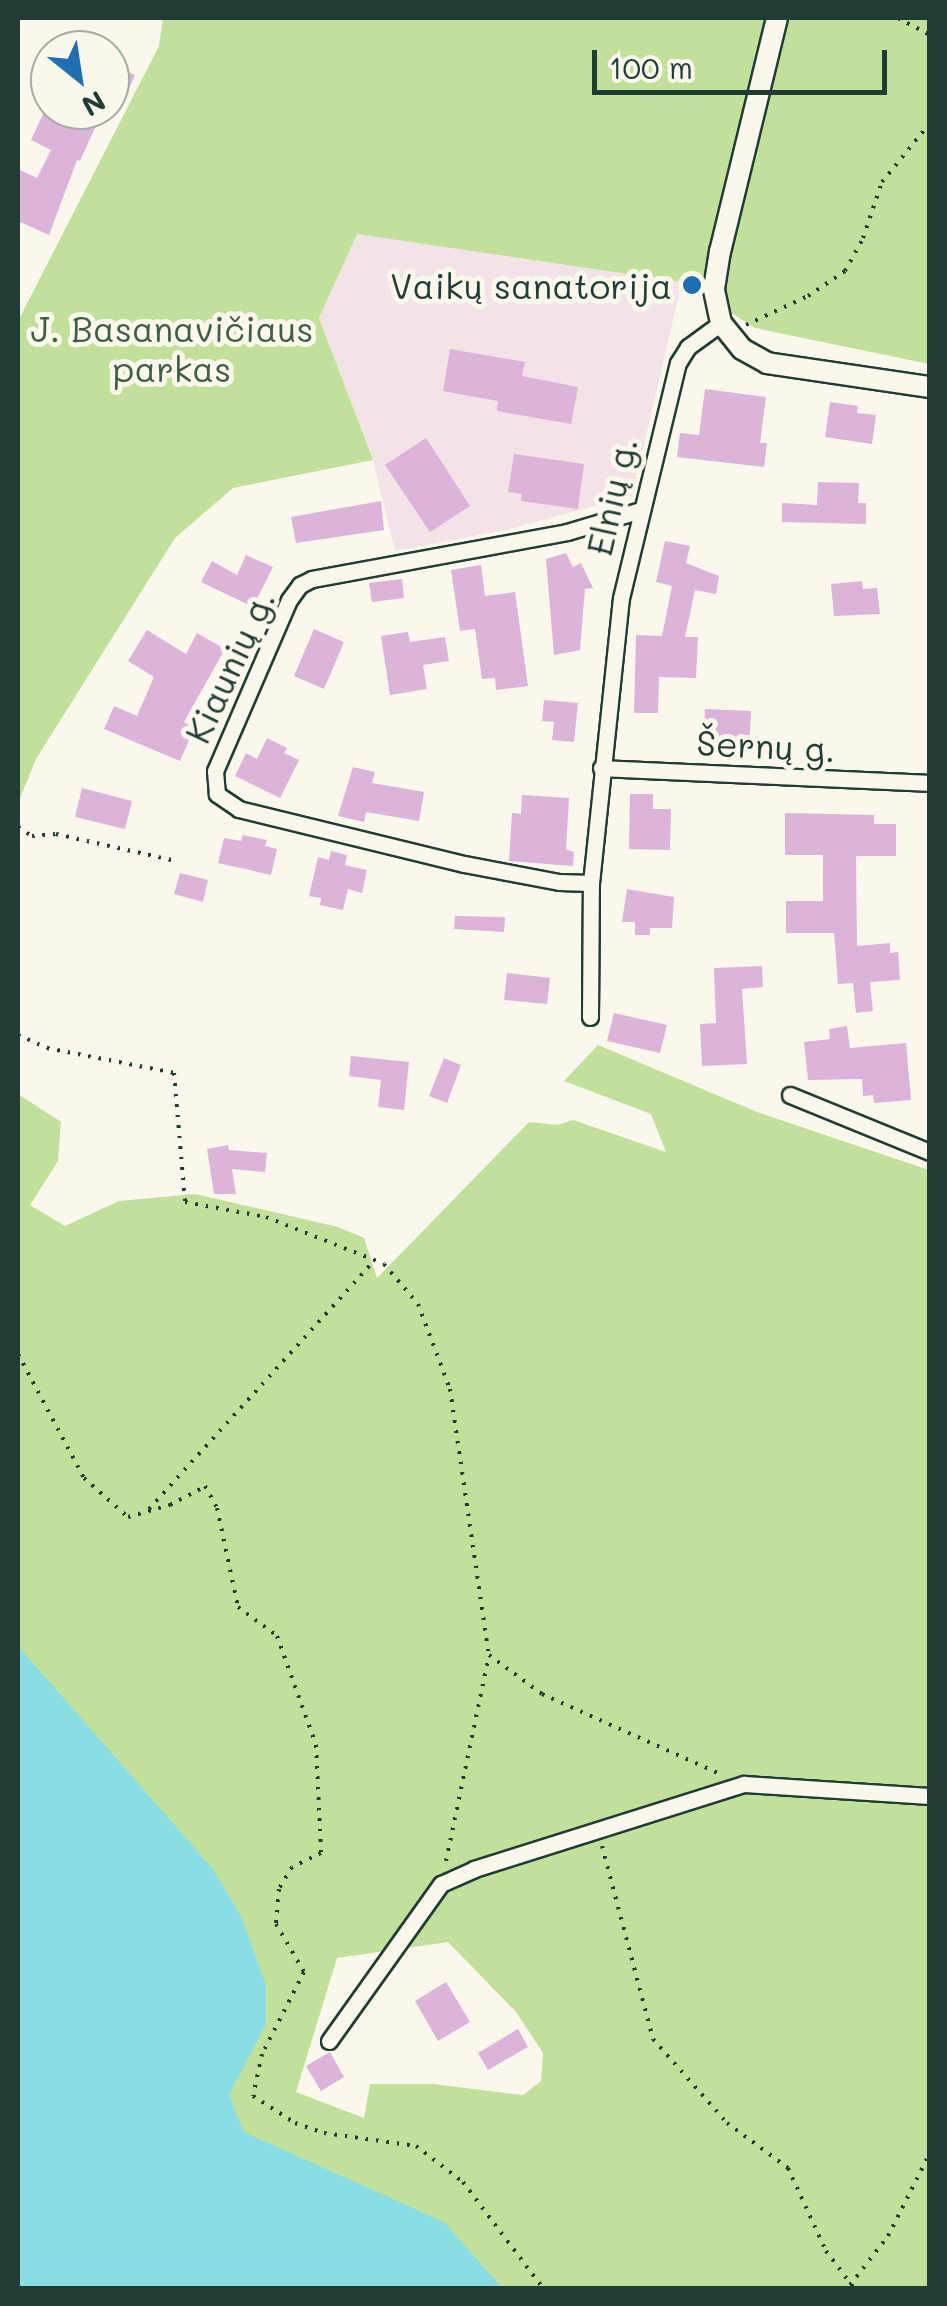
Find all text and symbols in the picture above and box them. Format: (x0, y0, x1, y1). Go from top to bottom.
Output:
north arrow (30, 30, 130, 130)
scale bar (597, 30, 892, 92)
text: 100 m (609, 47, 693, 87)
text: N (76, 83, 112, 125)
place label: Vaikų sanatorija (390, 264, 672, 306)
marker: Vaikų sanatorija (681, 274, 703, 296)
park label: J. Basanavičiaus parkas (31, 307, 313, 389)
street label: Elnių g. (577, 433, 645, 559)
street label: Kiaunių g. (175, 583, 283, 749)
street label: Šernų g. (695, 720, 837, 770)

